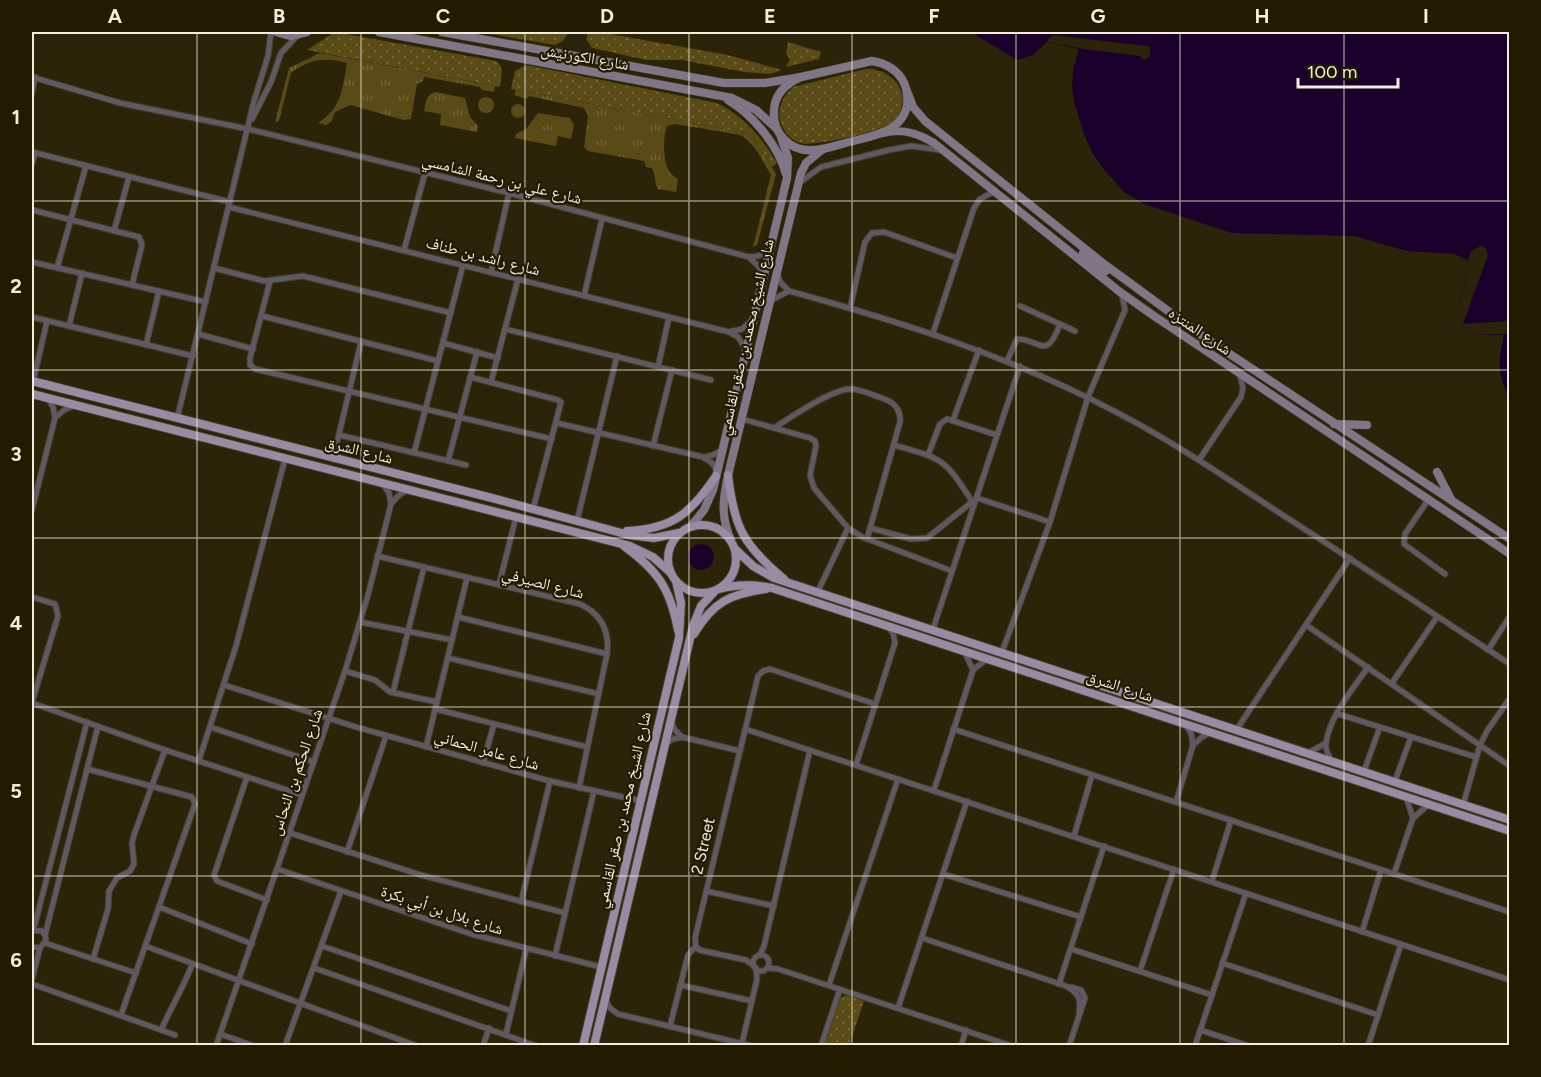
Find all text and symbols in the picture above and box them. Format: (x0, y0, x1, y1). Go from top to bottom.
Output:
text: A (108, 4, 123, 28)
text: B (273, 4, 285, 28)
text: C (436, 4, 450, 28)
text: D (600, 4, 614, 28)
text: E (764, 4, 776, 28)
text: F (928, 4, 940, 28)
text: G (1091, 4, 1106, 28)
text: H (1255, 4, 1270, 28)
text: I (1423, 4, 1429, 28)
street label: شارع الكورنيش (539, 40, 630, 75)
scale bar (1298, 51, 1398, 89)
text: 100 m (1307, 61, 1357, 83)
text: 1 (12, 105, 20, 129)
street label: شارع علي بن رحمة الشامسي (419, 150, 584, 211)
street label: شارع راشد بن طناف (424, 233, 542, 280)
street label: شارع الشيخ محمد بن صقر القاسمي (714, 237, 781, 438)
text: 2 (10, 274, 22, 298)
street label: شارع المنتزه (1164, 303, 1235, 360)
street label: شارع الشرق (323, 432, 395, 469)
text: 3 (10, 442, 22, 466)
street label: شارع الصيرفي (499, 564, 586, 605)
text: 4 (10, 611, 23, 635)
street label: شارع الشرق (1084, 666, 1156, 707)
street label: شارع الحكم بن النحاس (265, 706, 327, 838)
street label: شارع الشيخ محمد بن صقر القاسمي (591, 710, 658, 911)
street label: شارع عامر الحماني (432, 726, 542, 777)
text: 5 (10, 779, 22, 803)
street label: 2 Street (687, 816, 719, 876)
street label: شارع بلال بن أبي بكرة (377, 881, 506, 942)
text: 6 (10, 948, 22, 972)

